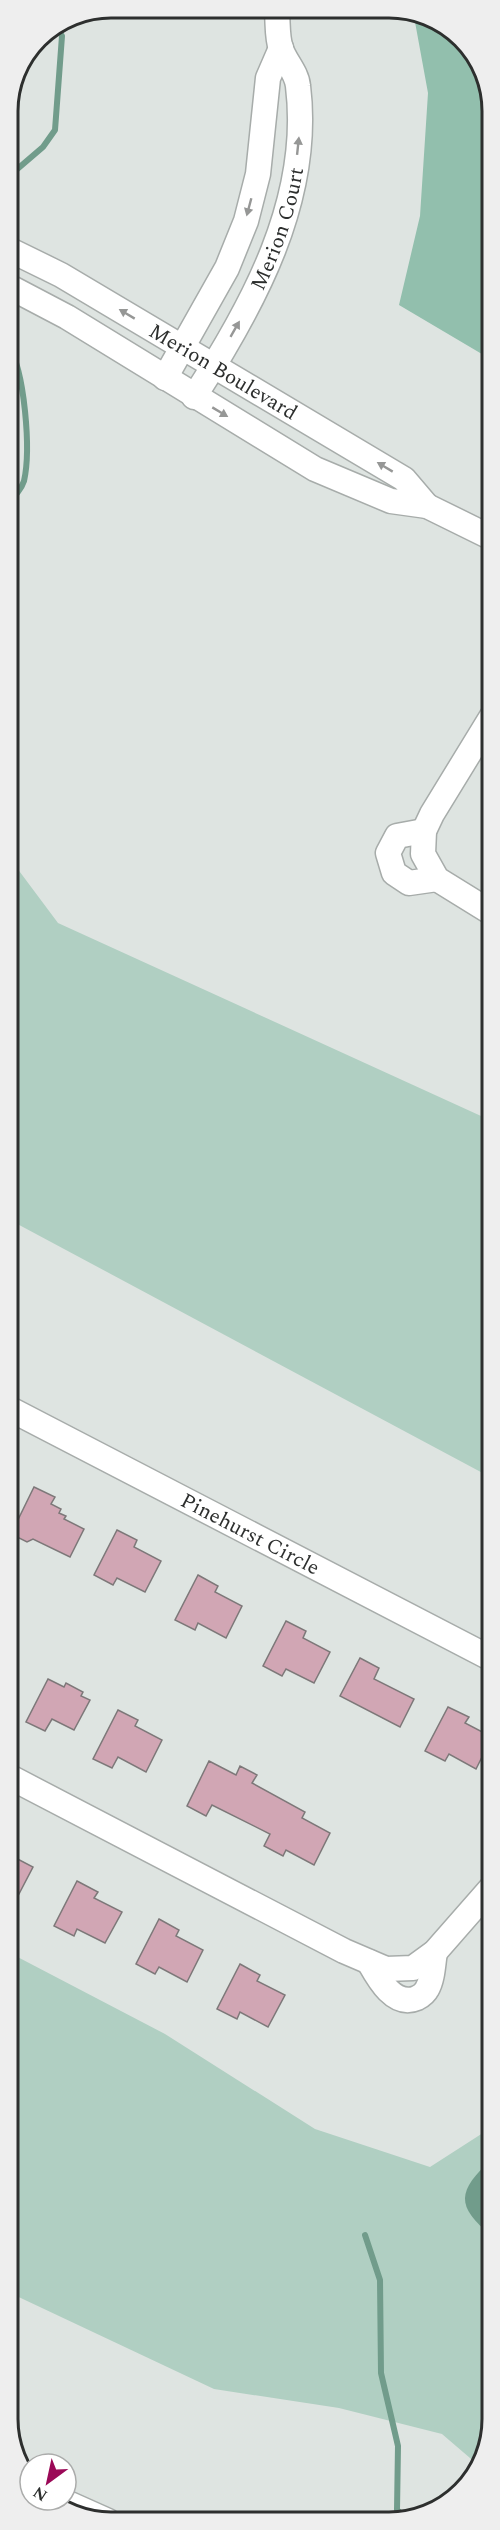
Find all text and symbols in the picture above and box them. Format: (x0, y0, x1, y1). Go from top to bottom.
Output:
one-way arrow (293, 136, 303, 155)
street label: Merion Court (243, 165, 313, 296)
one-way arrow (244, 198, 254, 216)
one-way arrow (118, 309, 135, 319)
street label: Merion Boulevard (143, 316, 303, 429)
one-way arrow (230, 321, 241, 337)
one-way arrow (212, 407, 228, 418)
one-way arrow (377, 462, 393, 473)
street label: Pinehurst Circle (175, 1485, 325, 1584)
north arrow (18, 2452, 78, 2512)
text: N (28, 2480, 52, 2507)

